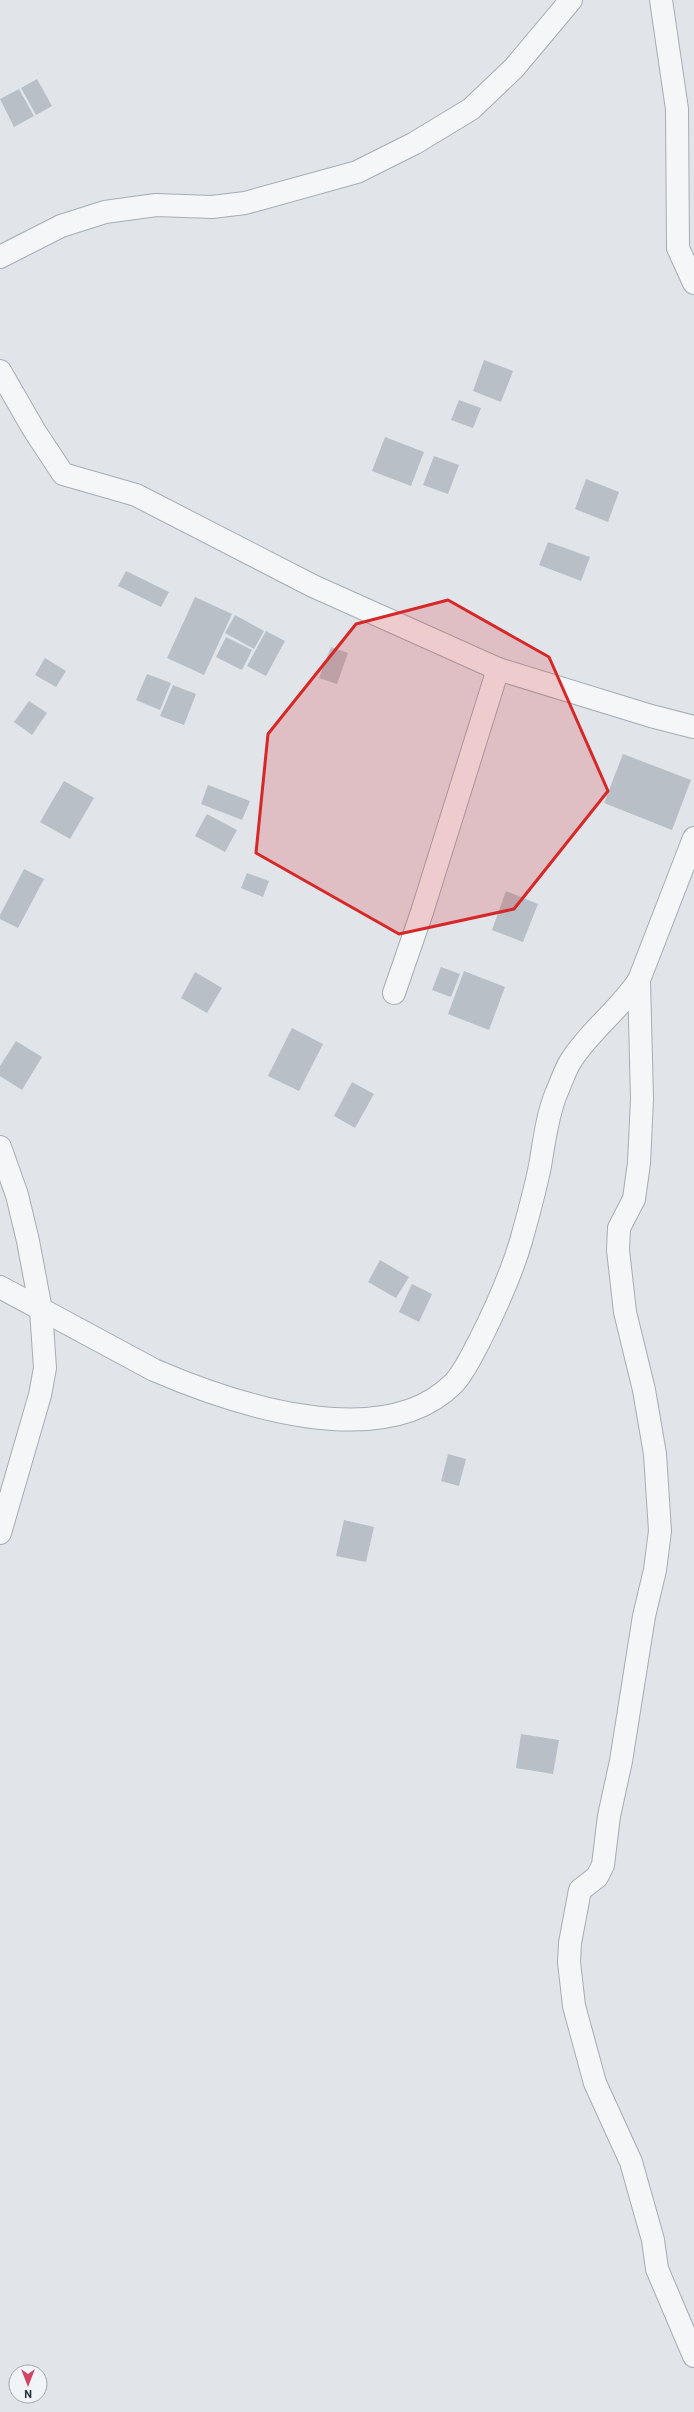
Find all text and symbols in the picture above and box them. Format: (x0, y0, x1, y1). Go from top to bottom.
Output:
north arrow (8, 2364, 48, 2404)
text: N (24, 2387, 32, 2400)

